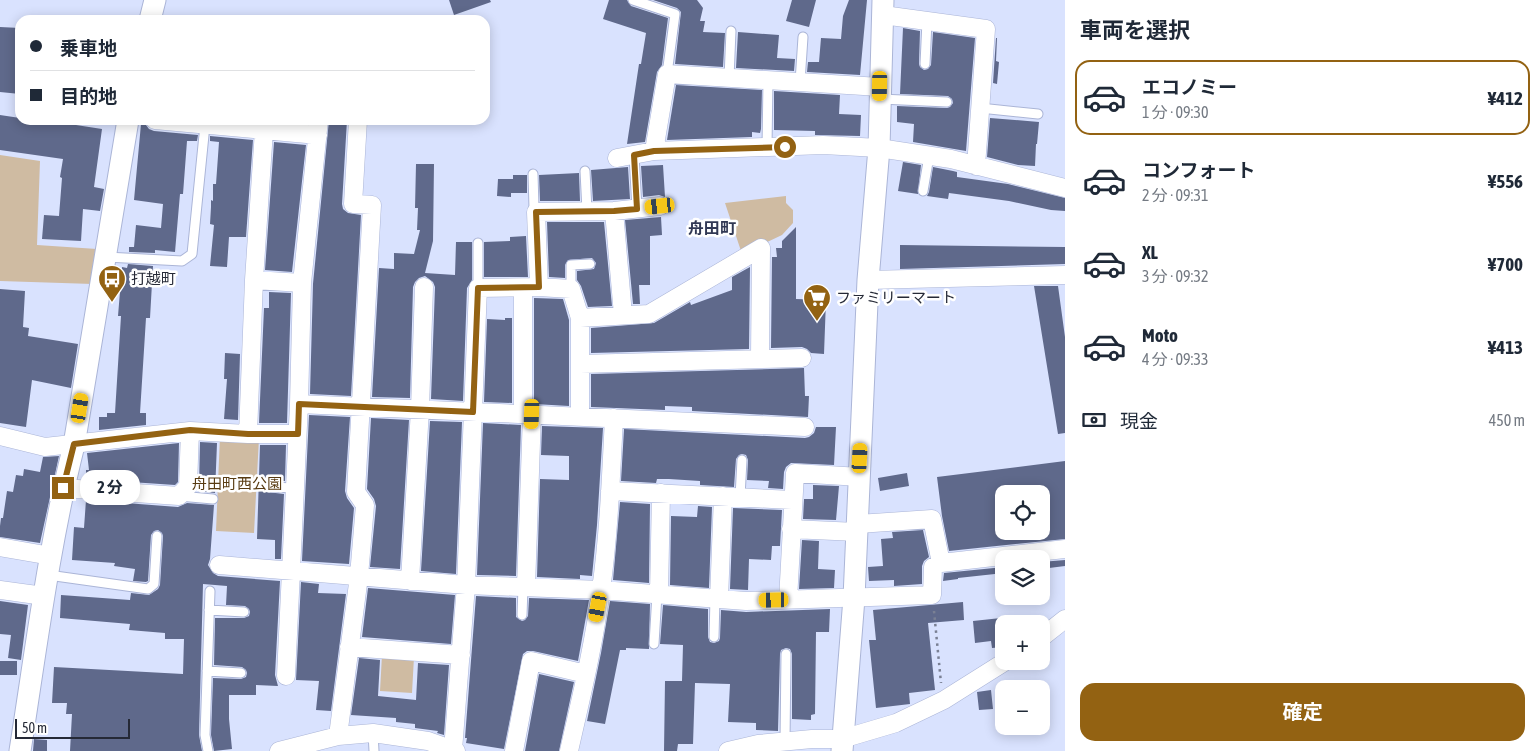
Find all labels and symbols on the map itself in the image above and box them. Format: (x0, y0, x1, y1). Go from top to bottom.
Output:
car (872, 71, 887, 101)
route start (774, 136, 796, 158)
car (644, 197, 675, 215)
district label: 舟田町 (688, 219, 736, 237)
bus stop icon: 打越町 (97, 264, 127, 303)
place label: 打越町 (131, 270, 176, 287)
supermarket icon: ファミリーマート (802, 283, 832, 322)
place label: ファミリーマート (836, 289, 956, 306)
car (70, 392, 89, 424)
car (523, 399, 540, 429)
car (851, 443, 868, 473)
callout: 2 分 (80, 470, 140, 506)
park label: 舟田町西公園 (192, 475, 282, 492)
route end (52, 477, 74, 499)
car (587, 591, 608, 623)
car (758, 592, 789, 608)
scale bar (15, 716, 130, 739)

